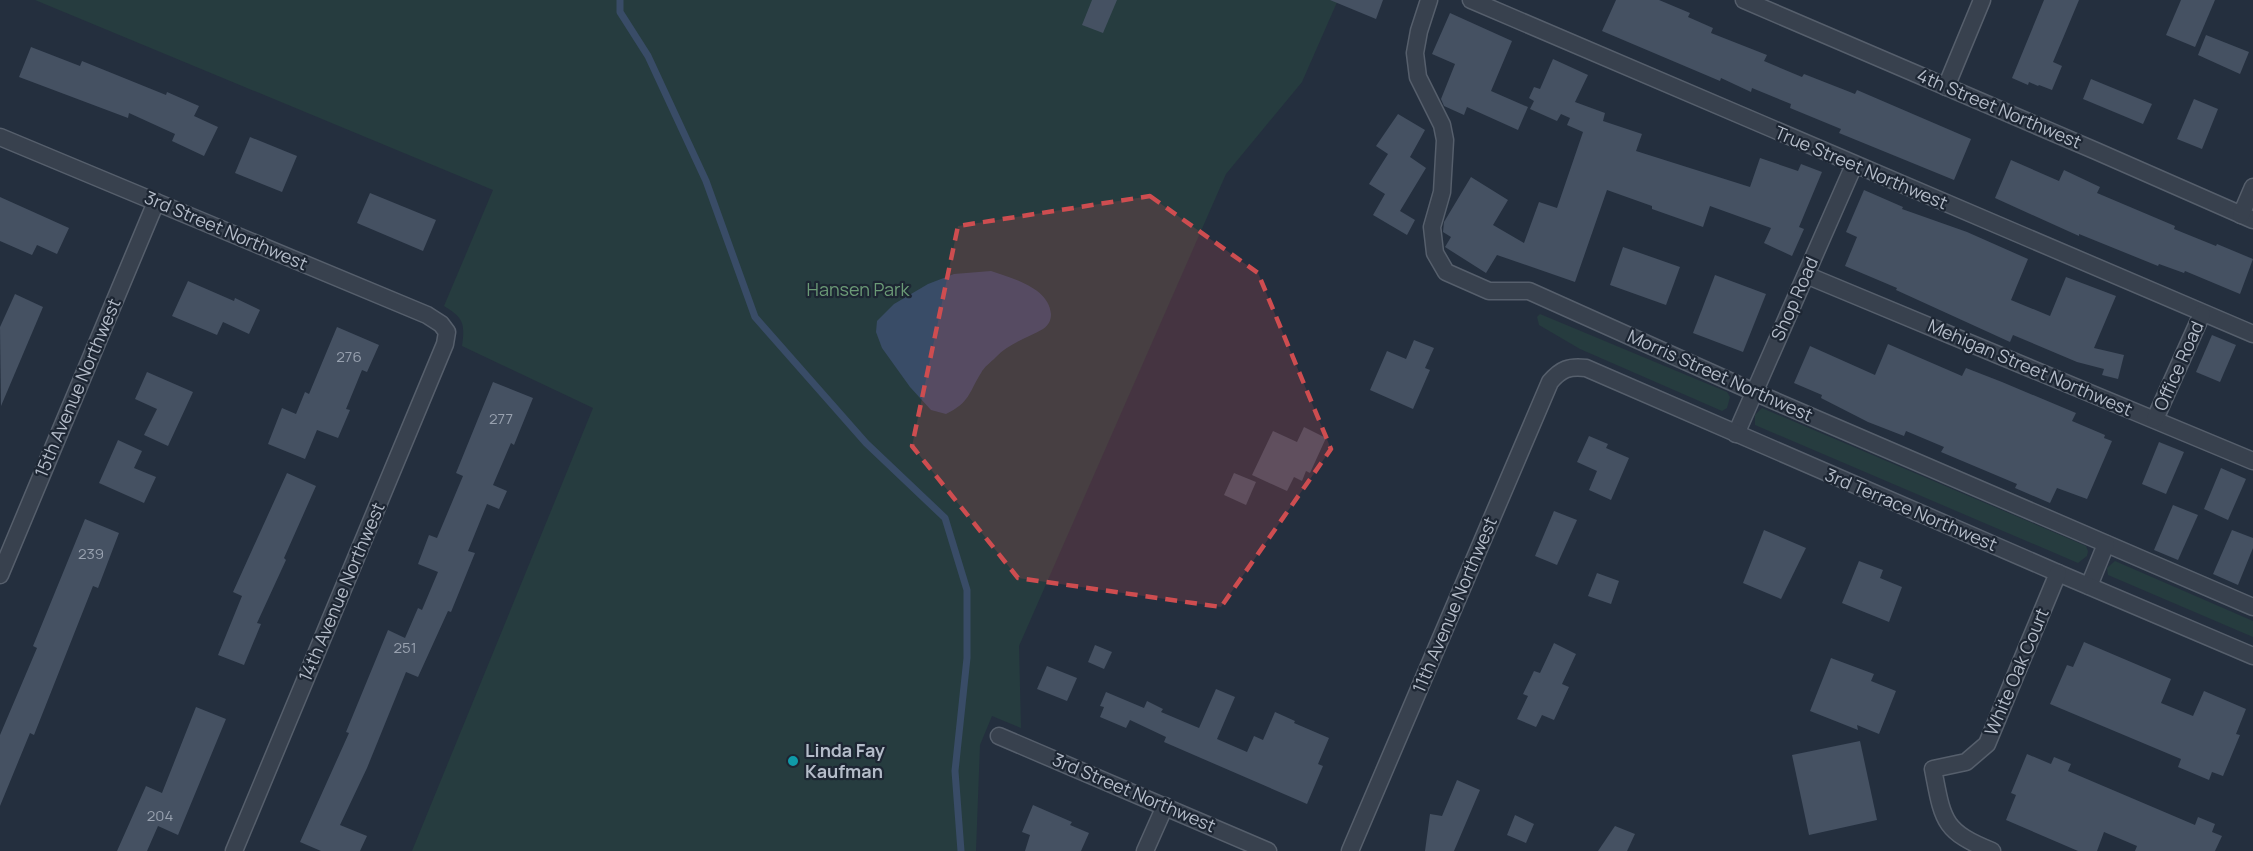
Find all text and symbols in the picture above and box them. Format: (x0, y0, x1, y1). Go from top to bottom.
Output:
street label: 4th Street Northwest (1913, 63, 2085, 154)
street label: True Street Northwest (1771, 120, 1952, 214)
street label: 3rd Street Northwest (141, 185, 312, 275)
street label: Shop Road (1765, 253, 1823, 344)
park label: Hansen Park (807, 277, 911, 301)
street label: 15th Avenue Northwest (28, 294, 126, 481)
street label: Mehigan Street Northwest (1924, 313, 2136, 421)
street label: Office Road (2148, 317, 2209, 414)
street label: Morris Street Northwest (1624, 323, 1817, 427)
house number: 276 (336, 346, 362, 367)
house number: 277 (489, 408, 513, 429)
street label: 3rd Terrace Northwest (1822, 462, 2001, 556)
street label: 14th Avenue Northwest (292, 498, 390, 685)
street label: 11th Avenue Northwest (1406, 513, 1502, 696)
house number: 239 (78, 543, 104, 564)
street label: White Oak Court (1978, 604, 2054, 739)
house number: 251 (393, 637, 417, 658)
place label: Linda Fay Kaufman (805, 738, 885, 783)
street label: 3rd Street Northwest (1049, 747, 1220, 837)
marker: Linda Fay Kaufman (786, 754, 800, 768)
house number: 204 (147, 805, 173, 826)

